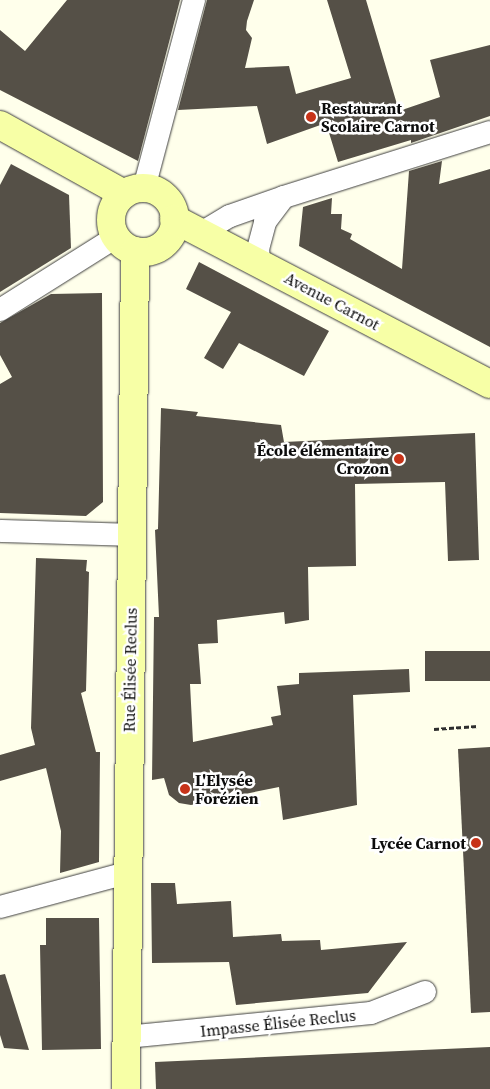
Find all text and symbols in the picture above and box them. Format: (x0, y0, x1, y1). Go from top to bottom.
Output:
place label: Restaurant Scolaire Carnot (321, 98, 435, 136)
marker: Restaurant Scolaire Carnot (305, 111, 317, 123)
street label: Avenue Carnot (281, 268, 383, 334)
place label: École élémentaire Crozon (257, 440, 389, 478)
marker: École élémentaire Crozon (393, 453, 405, 465)
street label: Rue Élisée Reclus (119, 608, 141, 732)
place label: L'Elysée Forézien (195, 770, 259, 808)
marker: L'Elysée Forézien (179, 783, 191, 795)
place label: Lycée Carnot (371, 833, 466, 853)
marker: Lycée Carnot (470, 837, 482, 849)
street label: Impasse Élisée Reclus (199, 1005, 357, 1041)

